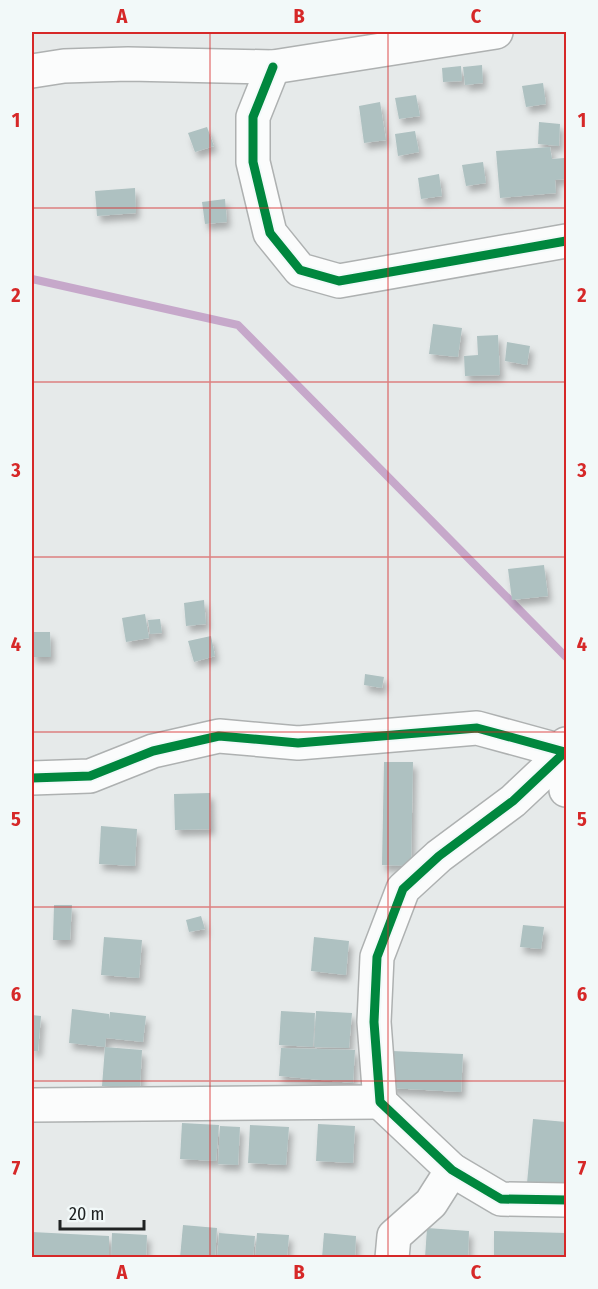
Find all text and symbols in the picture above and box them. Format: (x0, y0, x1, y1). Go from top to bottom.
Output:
text: A (116, 4, 129, 28)
text: B (293, 4, 305, 28)
text: C (471, 4, 482, 28)
text: 1 (12, 108, 20, 132)
text: 1 (578, 108, 586, 132)
text: 2 (10, 283, 21, 307)
text: 2 (576, 283, 587, 307)
text: 3 (10, 458, 21, 482)
text: 3 (576, 458, 587, 482)
text: 4 (11, 632, 21, 656)
text: 4 (577, 632, 587, 656)
text: 5 (11, 807, 21, 831)
text: 5 (577, 807, 587, 831)
text: 6 (11, 982, 21, 1006)
text: 6 (577, 982, 587, 1006)
text: 7 (12, 1156, 21, 1180)
text: 7 (578, 1156, 587, 1180)
scale bar (60, 1193, 144, 1231)
text: 20 m (69, 1203, 104, 1225)
text: A (116, 1260, 129, 1284)
text: B (293, 1260, 305, 1284)
text: C (471, 1260, 482, 1284)

